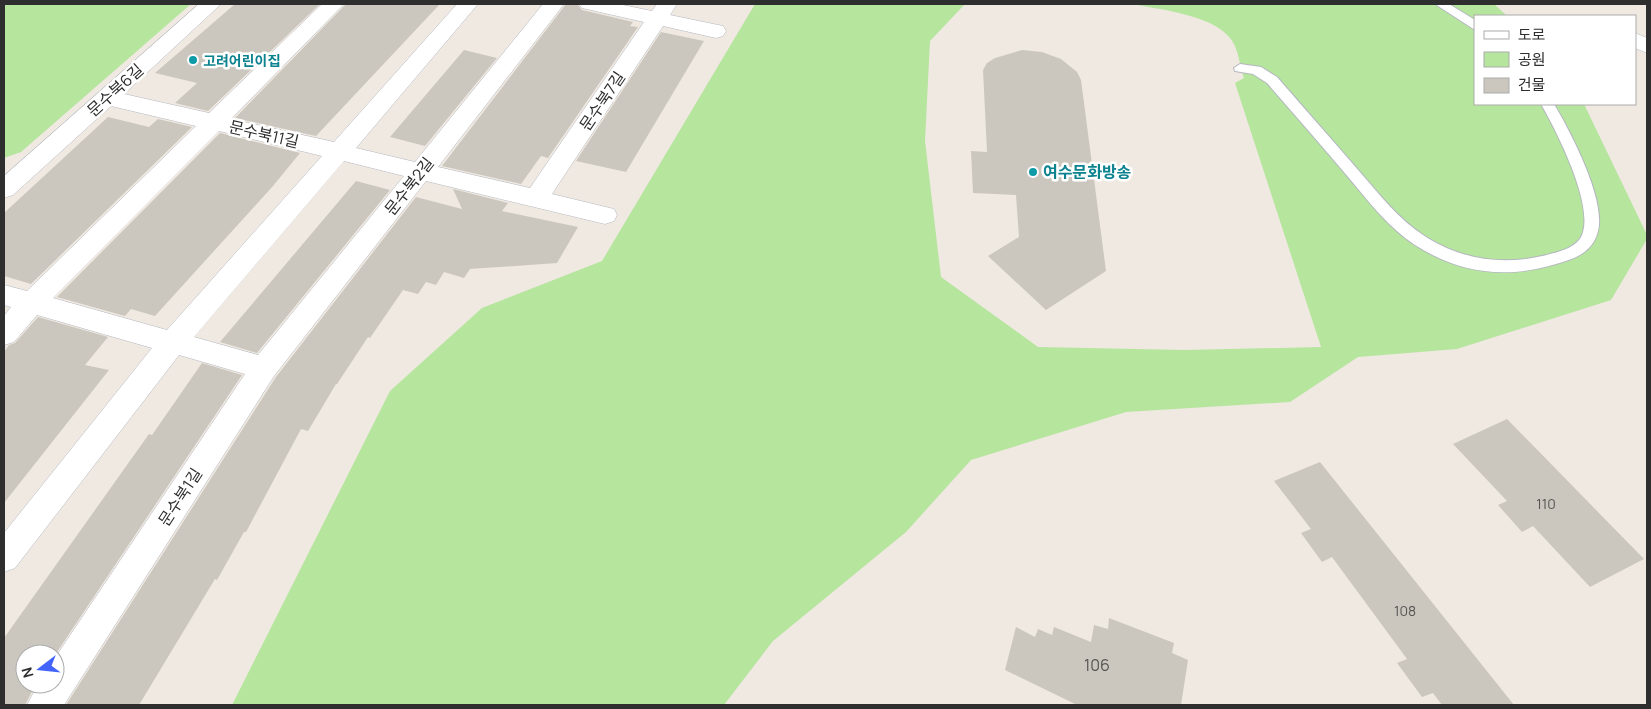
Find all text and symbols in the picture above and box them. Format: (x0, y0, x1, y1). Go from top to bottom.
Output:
legend (1474, 15, 1636, 105)
text: 도로 (1518, 24, 1546, 45)
text: 공원 (1518, 49, 1546, 70)
place label: 고려어린이집 (203, 51, 280, 70)
marker: 고려어린이집 (187, 54, 199, 66)
street label: 문수북6길 (82, 59, 148, 121)
street label: 문수북7길 (574, 67, 630, 135)
text: 건물 (1518, 74, 1546, 95)
street label: 문수북11길 (227, 115, 301, 153)
street label: 문수북2길 (379, 152, 439, 220)
place label: 여수문화방송 (1043, 161, 1132, 183)
marker: 여수문화방송 (1027, 166, 1039, 178)
street label: 문수북1길 (153, 464, 207, 530)
house number: 110 (1536, 494, 1556, 513)
house number: 108 (1394, 601, 1416, 620)
north arrow (15, 644, 65, 694)
house number: 106 (1084, 654, 1110, 676)
text: N (17, 665, 38, 680)

